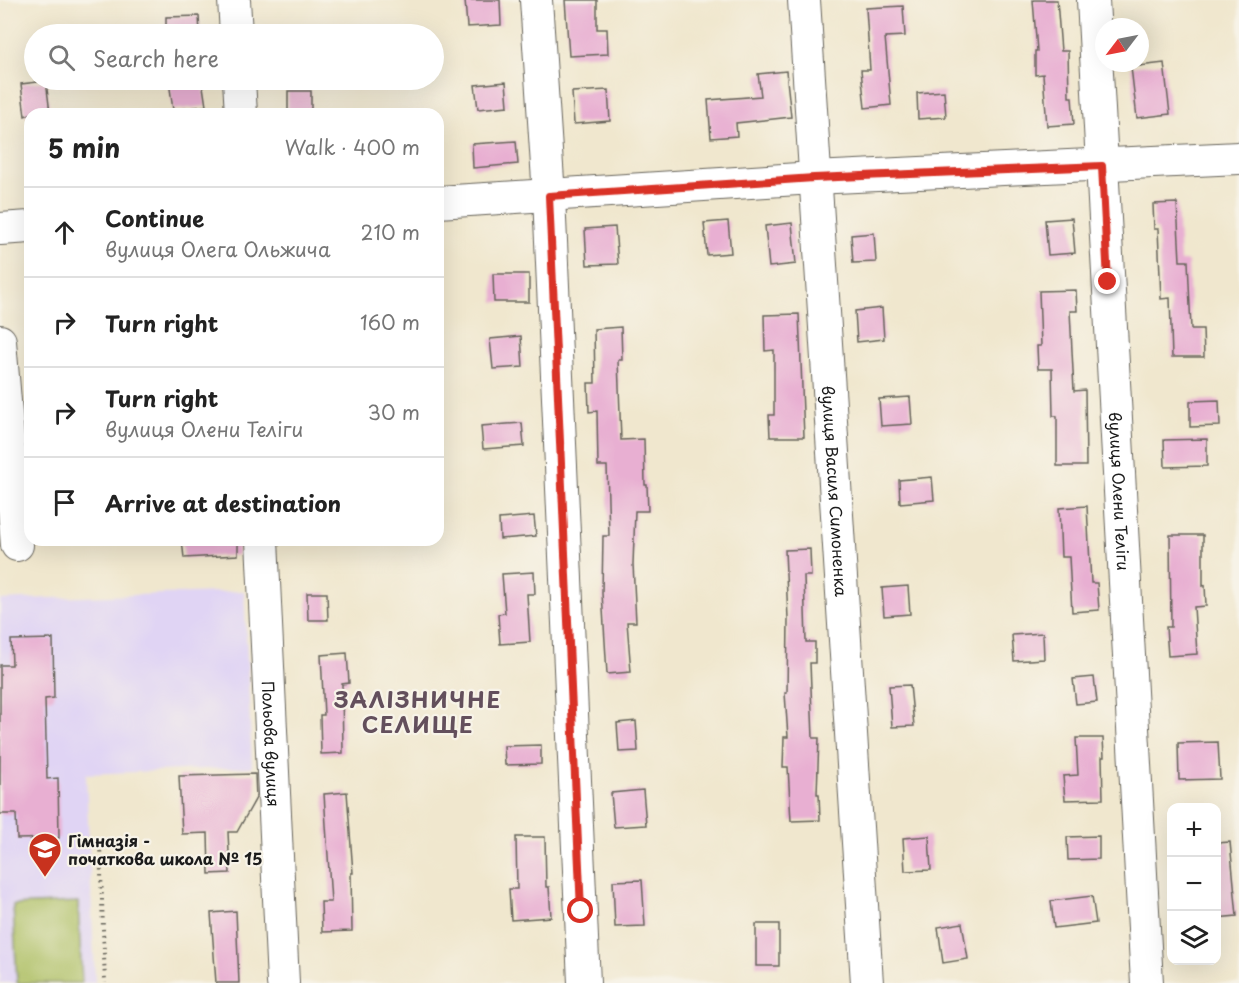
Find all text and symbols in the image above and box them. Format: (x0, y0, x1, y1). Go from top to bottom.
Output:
north arrow (1095, 18, 1149, 72)
search box (24, 24, 444, 90)
icon: search (45, 41, 78, 74)
text: Search here (93, 41, 219, 74)
text: 5 min (48, 128, 120, 167)
text: Walk · 400 m (285, 132, 420, 162)
text: Continue (105, 201, 204, 234)
icon: ahead (48, 216, 81, 249)
text: 210 m (361, 217, 420, 247)
text: вулиця Олега Ольжича (105, 234, 330, 264)
route end (1094, 268, 1120, 294)
icon: right (48, 306, 81, 339)
text: Turn right (105, 306, 218, 339)
text: 160 m (360, 307, 420, 337)
text: Turn right (105, 381, 218, 414)
street label: вулиця Василя Симоненка (817, 385, 854, 597)
icon: right (48, 396, 81, 429)
text: 30 m (367, 397, 420, 427)
street label: вулиця Олени Теліги (1104, 411, 1136, 571)
text: вулиця Олени Теліги (105, 414, 303, 444)
icon: arrive (48, 486, 81, 519)
text: Arrive at destination (105, 486, 341, 519)
street label: Польова вулиця (257, 680, 287, 807)
district label: ЗАЛІЗНИЧНЕ СЕЛИЩЕ (333, 682, 502, 740)
map controls (1167, 803, 1221, 965)
button: + (1167, 803, 1221, 857)
place label: Гімназія - початкова школа № 15 (68, 828, 262, 870)
school or university icon: Гімназія - початкова школа № 15 (27, 831, 63, 878)
button: − (1167, 857, 1221, 911)
route start (567, 897, 593, 923)
button: layers (1167, 911, 1221, 965)

